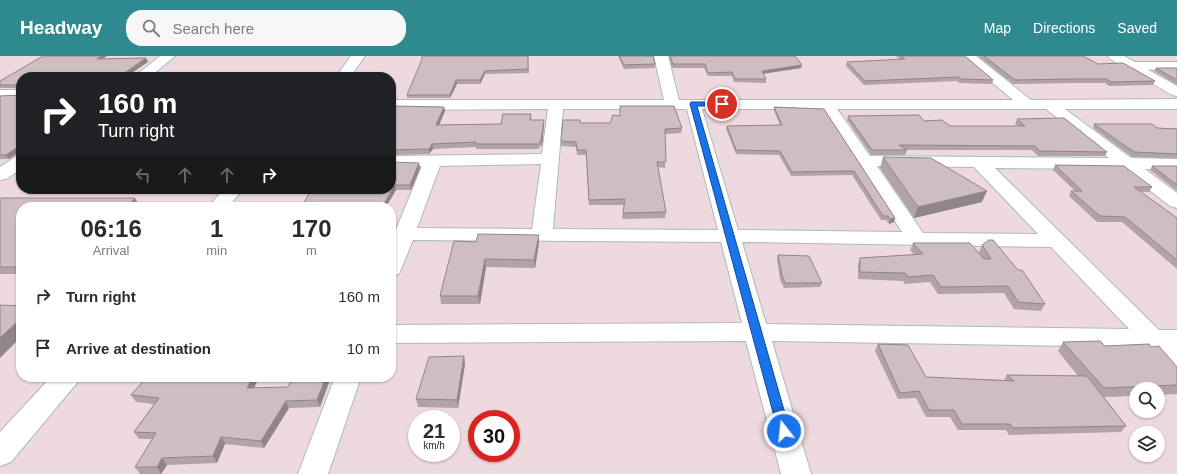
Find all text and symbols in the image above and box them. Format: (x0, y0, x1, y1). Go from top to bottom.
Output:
search box (126, 10, 406, 46)
text: Headway (20, 17, 102, 38)
icon: search (140, 17, 162, 39)
text: Search here (172, 20, 254, 37)
text: Map (984, 20, 1011, 36)
text: Directions (1033, 20, 1095, 36)
text: Saved (1117, 20, 1157, 36)
pin (705, 87, 739, 121)
icon: right (32, 88, 84, 140)
text: 160 m (98, 88, 177, 119)
icon: arrive (711, 93, 733, 115)
text: Turn right (98, 121, 174, 141)
icon: left (132, 164, 154, 186)
icon: ahead (174, 164, 196, 186)
icon: ahead (216, 164, 238, 186)
icon: right (258, 164, 280, 186)
text: 06:16 (80, 215, 142, 242)
text: 1 (210, 215, 223, 242)
text: 170 (292, 215, 332, 242)
text: Arrival (93, 243, 130, 258)
text: min (206, 243, 227, 258)
text: m (306, 243, 317, 258)
icon: right (32, 285, 54, 307)
text: Turn right (66, 288, 136, 305)
text: 160 m (338, 288, 380, 305)
icon: arrive (32, 337, 54, 359)
text: Arrive at destination (66, 340, 211, 357)
text: 10 m (347, 340, 380, 357)
map controls (1129, 382, 1165, 462)
button: search (1129, 382, 1165, 418)
speed limit sign: 30 (468, 410, 520, 462)
position arrow (763, 410, 805, 452)
text: 21 (423, 420, 445, 442)
button: layers (1129, 426, 1165, 462)
text: km/h (423, 440, 445, 451)

